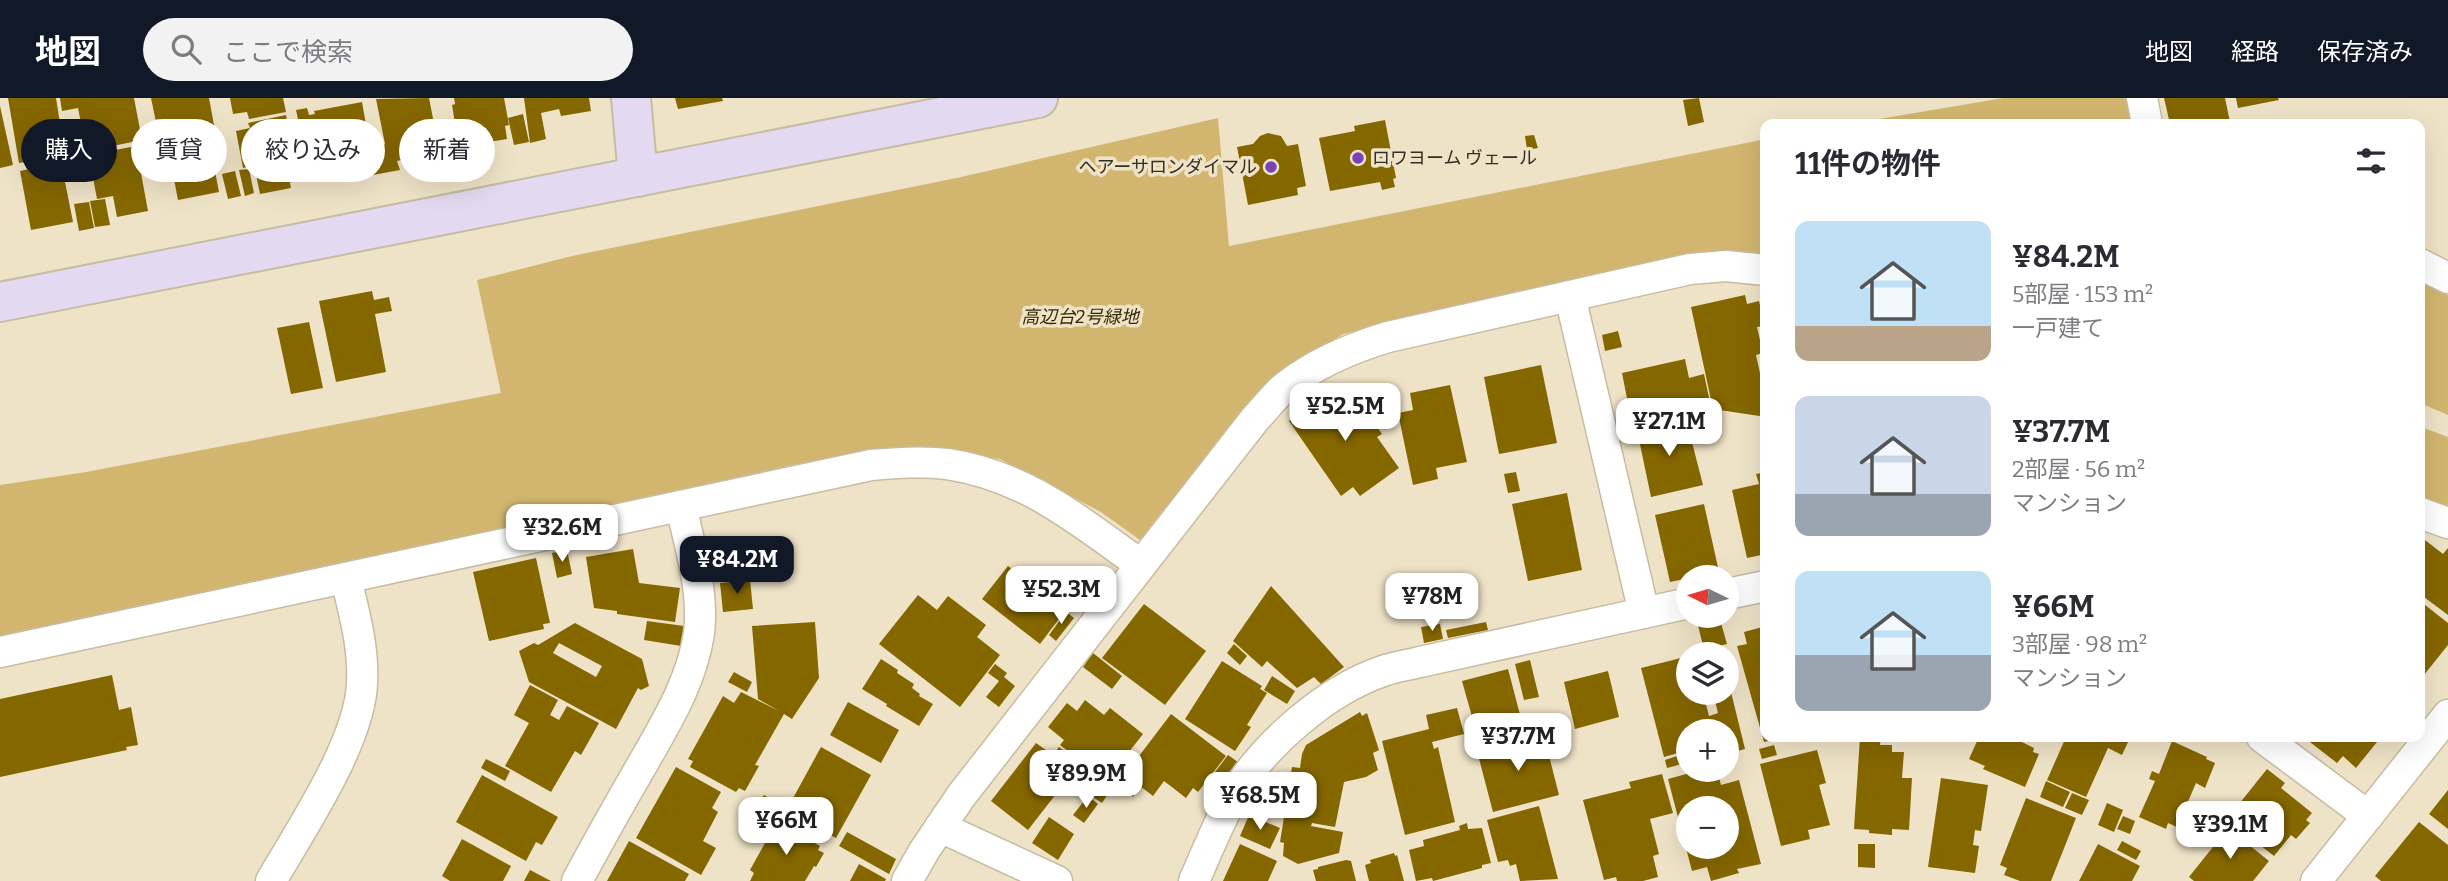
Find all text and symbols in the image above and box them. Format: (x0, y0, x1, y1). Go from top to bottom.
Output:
search box (143, 18, 633, 81)
icon: search (167, 30, 205, 68)
text: 地図 (35, 32, 101, 72)
text: ここで検索 (223, 37, 353, 68)
text: 地図 (2145, 38, 2193, 66)
text: 経路 (2231, 38, 2279, 66)
text: 保存済み (2317, 38, 2413, 66)
chip: 購入 (21, 119, 117, 182)
chip: 賃貸 (131, 119, 227, 182)
chip: 絞り込み (241, 119, 385, 182)
chip: 新着 (399, 119, 495, 182)
icon: filters (2352, 142, 2390, 180)
text: 11件の物件 (1795, 146, 1941, 182)
place label: ロワヨーム ヴェール (1372, 147, 1537, 169)
marker: ロワヨーム ヴェール (1350, 150, 1366, 166)
place label: ヘアーサロンダイマル (1078, 156, 1257, 178)
marker: ヘアーサロンダイマル (1263, 159, 1279, 175)
text: ¥84.2M (2012, 239, 2119, 275)
icon: home (1851, 249, 1935, 333)
text: 5部屋 · 153 m² (2012, 280, 2153, 308)
park label: 高辺台2号緑地 (1021, 306, 1141, 328)
text: 一戸建て (2012, 314, 2104, 342)
pin: ¥52.5M (1288, 384, 1402, 443)
text: ¥52.5M (1306, 392, 1384, 420)
pin: ¥27.1M (1612, 398, 1726, 458)
text: ¥27.1M (1632, 407, 1706, 435)
text: ¥37.7M (2012, 414, 2110, 450)
icon: home (1851, 424, 1935, 508)
text: 2部屋 · 56 m² (2012, 455, 2145, 483)
text: マンション (2012, 489, 2127, 517)
pin: ¥32.6M (505, 504, 619, 564)
text: ¥32.6M (522, 513, 602, 541)
pin: ¥84.2M (680, 536, 794, 596)
text: ¥84.2M (696, 545, 778, 573)
north arrow (1676, 565, 1740, 628)
map controls (1676, 565, 1739, 859)
pin: ¥52.3M (1004, 566, 1118, 626)
pin: ¥78M (1391, 574, 1473, 633)
text: ¥52.3M (1021, 575, 1101, 603)
text: ¥78M (1401, 582, 1463, 610)
text: ¥66M (2012, 589, 2095, 625)
icon: home (1851, 599, 1935, 683)
text: 3部屋 · 98 m² (2012, 630, 2147, 658)
button: layers (1676, 642, 1739, 705)
text: マンション (2012, 664, 2127, 692)
pin: ¥37.7M (1461, 714, 1575, 773)
button: + (1676, 719, 1739, 782)
text: ¥37.7M (1480, 722, 1556, 750)
pin: ¥89.9M (1029, 750, 1143, 810)
text: ¥89.9M (1046, 759, 1126, 787)
pin: ¥68.5M (1203, 772, 1317, 832)
text: ¥68.5M (1220, 781, 1300, 809)
button: − (1676, 796, 1739, 859)
pin: ¥66M (745, 798, 827, 857)
pin: ¥39.1M (2173, 802, 2287, 861)
text: ¥66M (754, 806, 818, 834)
text: ¥39.1M (2192, 810, 2268, 838)

